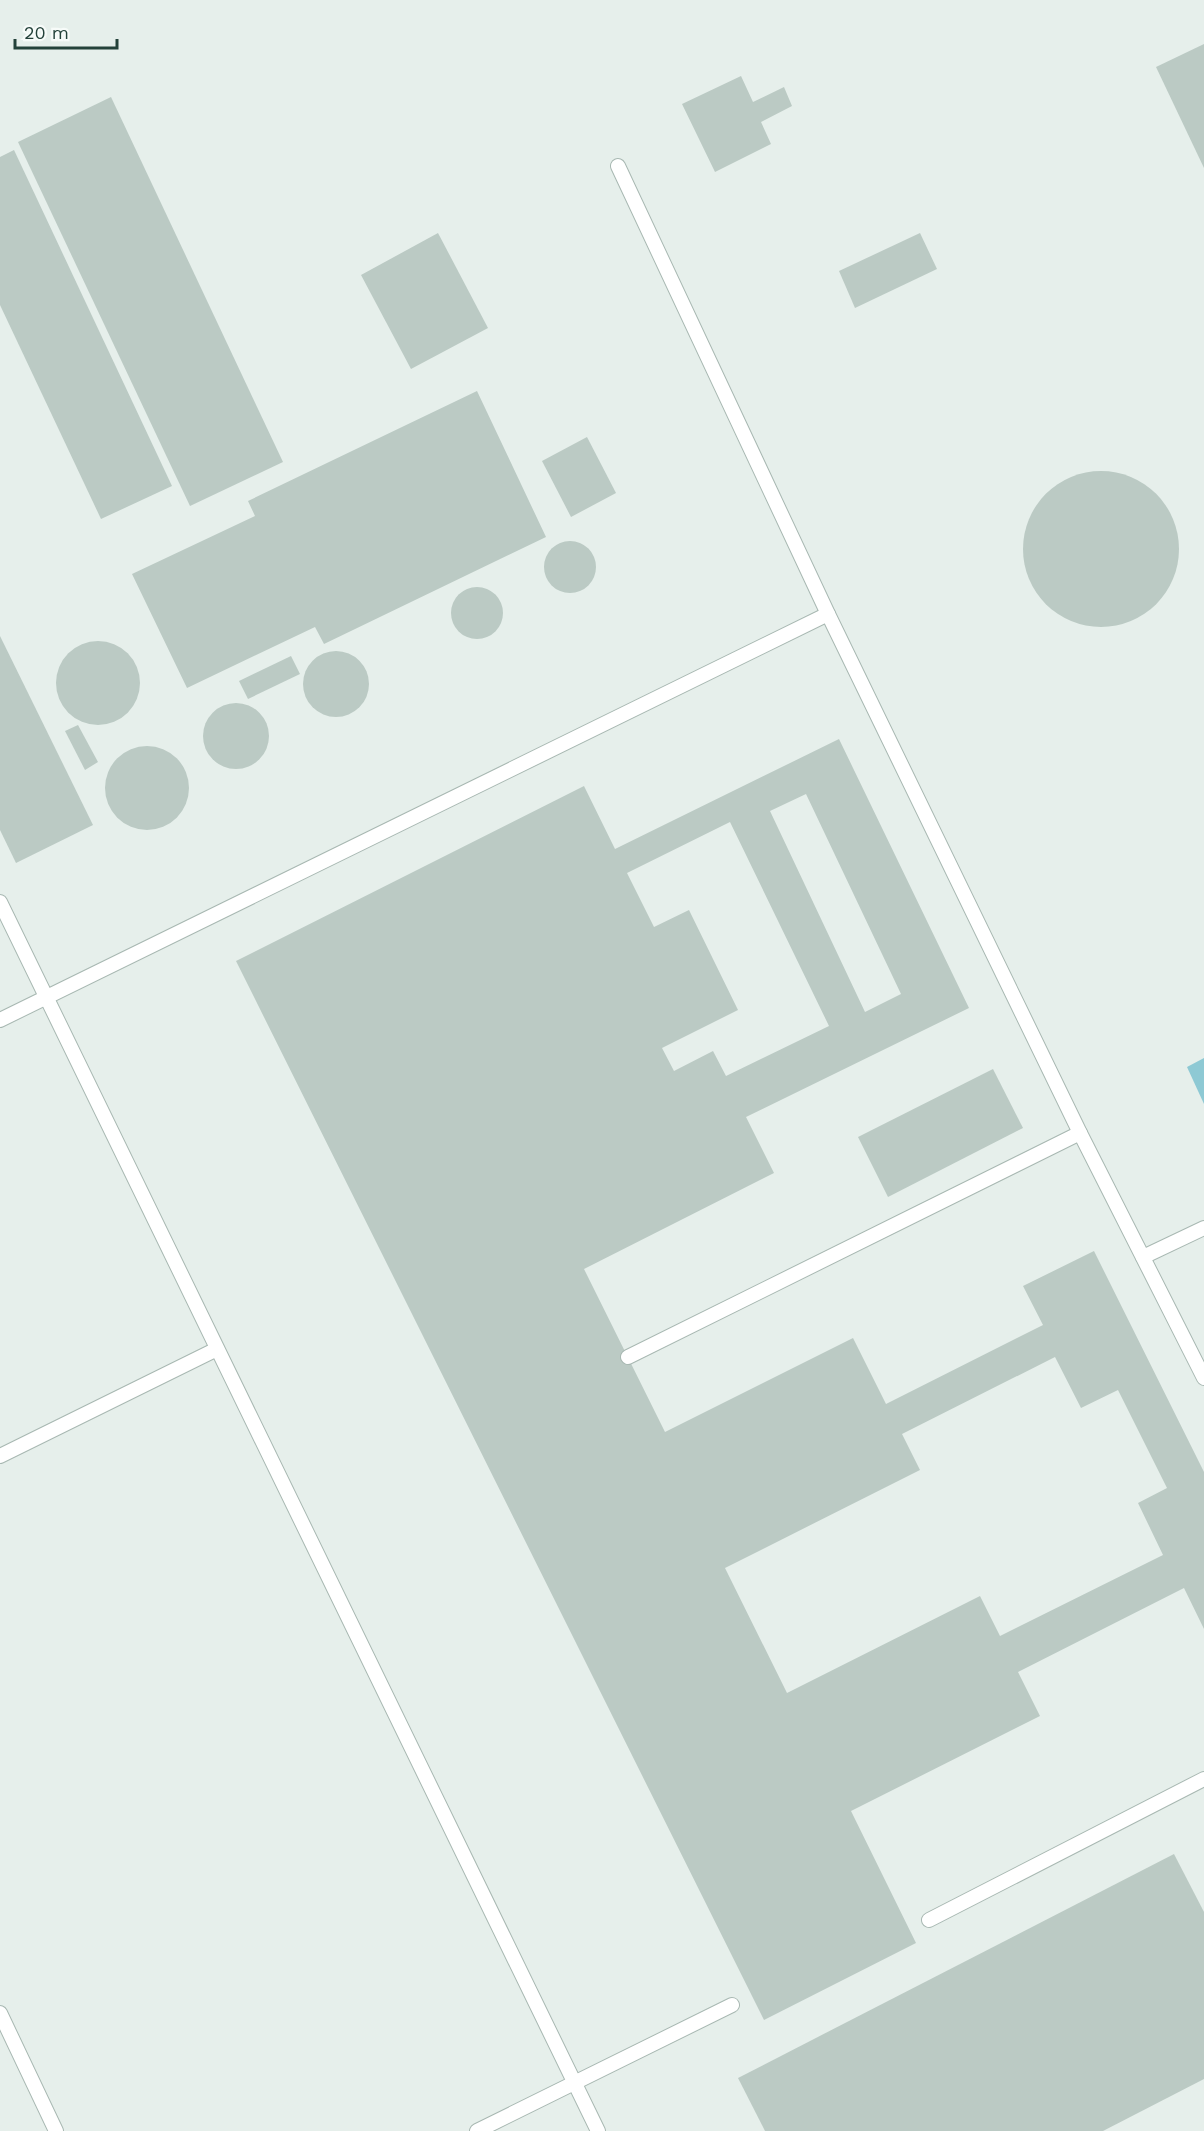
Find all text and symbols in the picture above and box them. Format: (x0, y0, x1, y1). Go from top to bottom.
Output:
scale bar (15, 12, 117, 50)
text: 20 m (24, 22, 69, 43)

